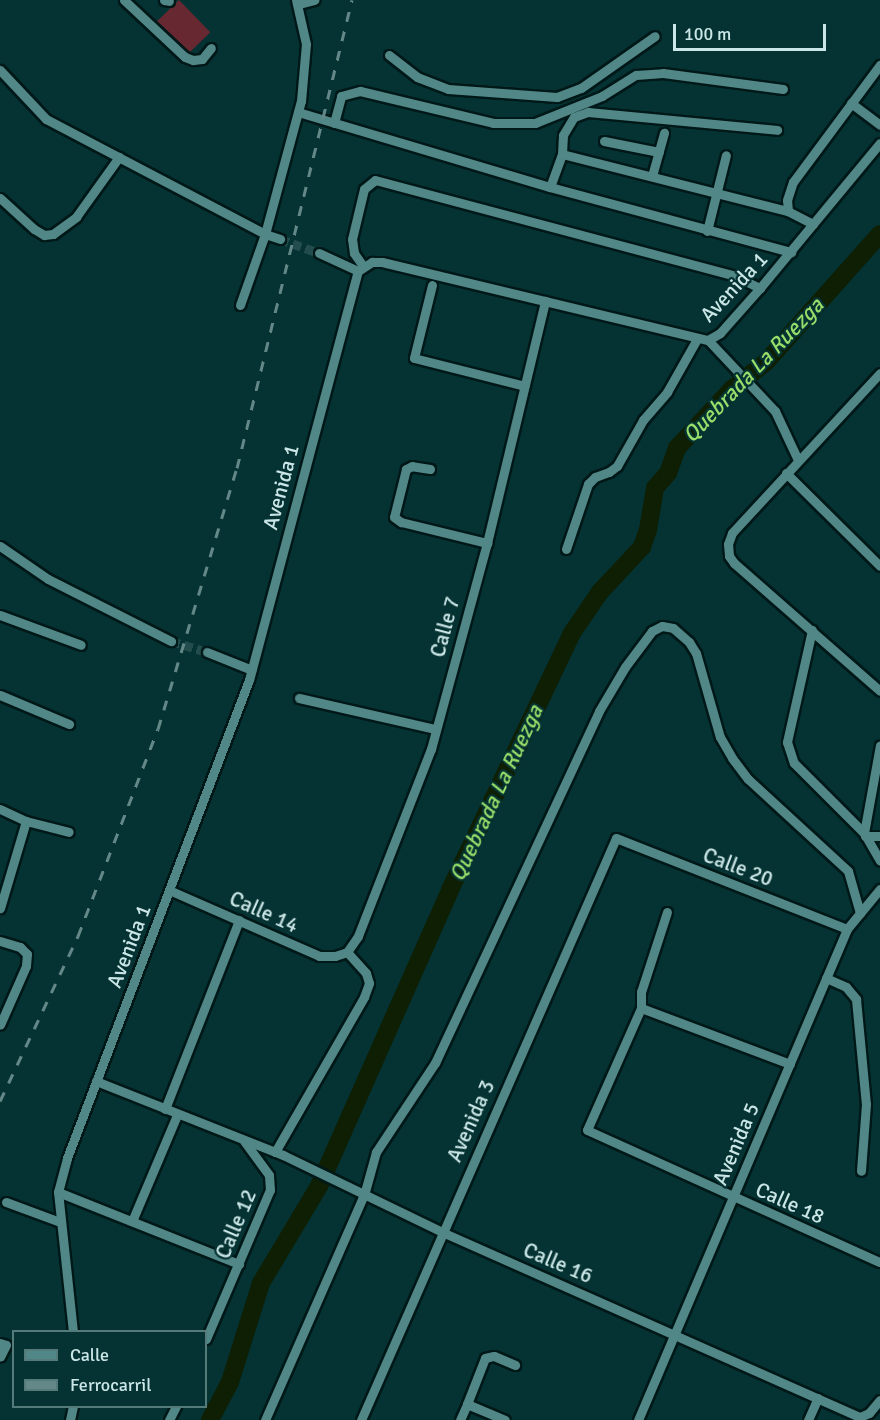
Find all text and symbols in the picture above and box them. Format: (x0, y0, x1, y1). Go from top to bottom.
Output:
scale bar (676, 12, 829, 50)
text: 100 m (684, 23, 731, 45)
street label: Avenida 1 (695, 247, 773, 327)
water label: Quebrada La Ruezga (677, 292, 829, 448)
street label: Avenida 1 (258, 442, 304, 532)
street label: Calle 7 (425, 594, 465, 660)
water label: Quebrada La Ruezga (444, 701, 548, 885)
street label: Calle 20 (699, 842, 777, 892)
street label: Calle 14 (226, 886, 302, 938)
street label: Avenida 1 (102, 901, 156, 991)
street label: Avenida 3 (442, 1076, 500, 1166)
street label: Avenida 5 (707, 1099, 765, 1189)
street label: Calle 18 (752, 1177, 828, 1229)
street label: Calle 12 (210, 1186, 262, 1262)
street label: Calle 16 (520, 1237, 596, 1289)
legend (12, 1330, 207, 1408)
text: Calle (70, 1344, 109, 1366)
text: Ferrocarril (70, 1374, 151, 1396)

